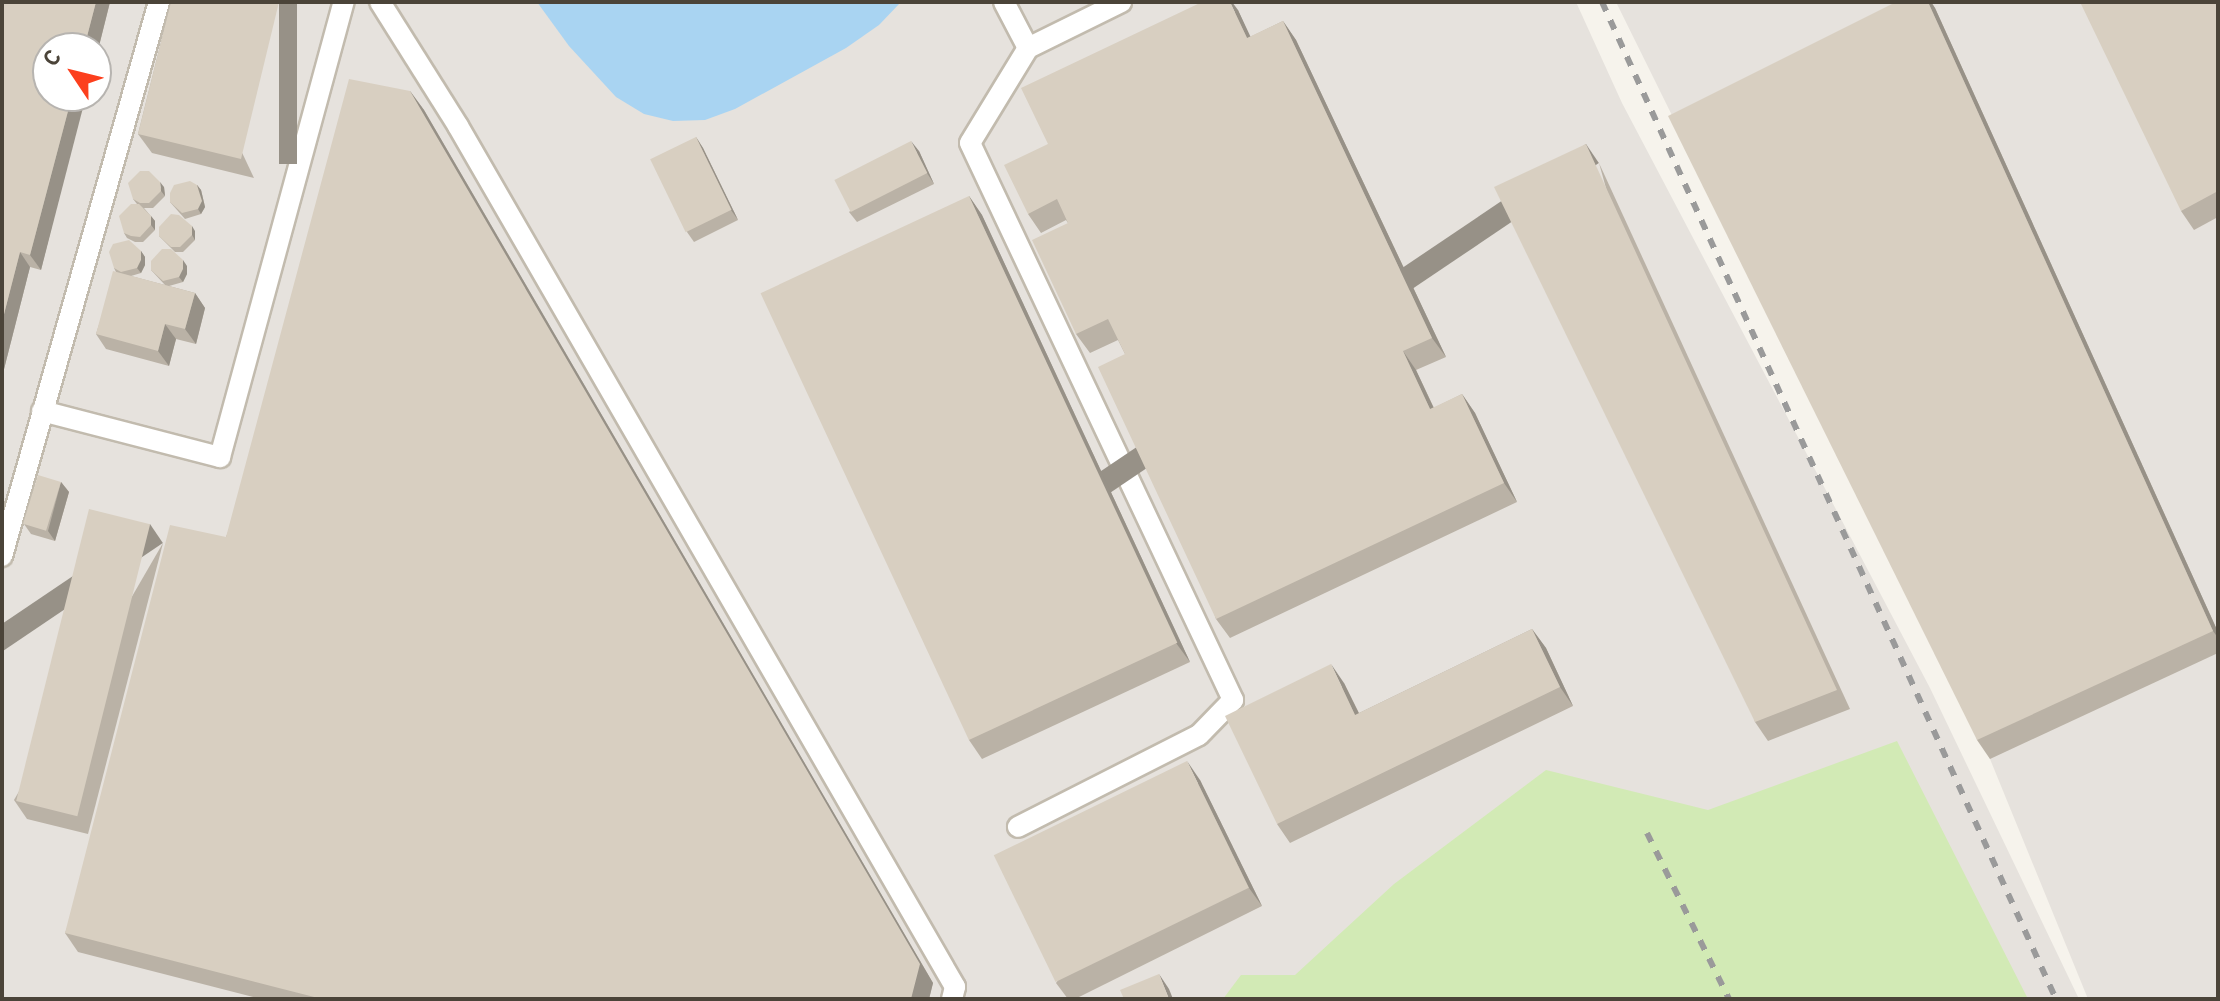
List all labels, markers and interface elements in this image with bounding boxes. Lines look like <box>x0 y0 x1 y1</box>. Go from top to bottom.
north arrow <box>32 32 112 112</box>
text: С <box>38 46 69 73</box>

